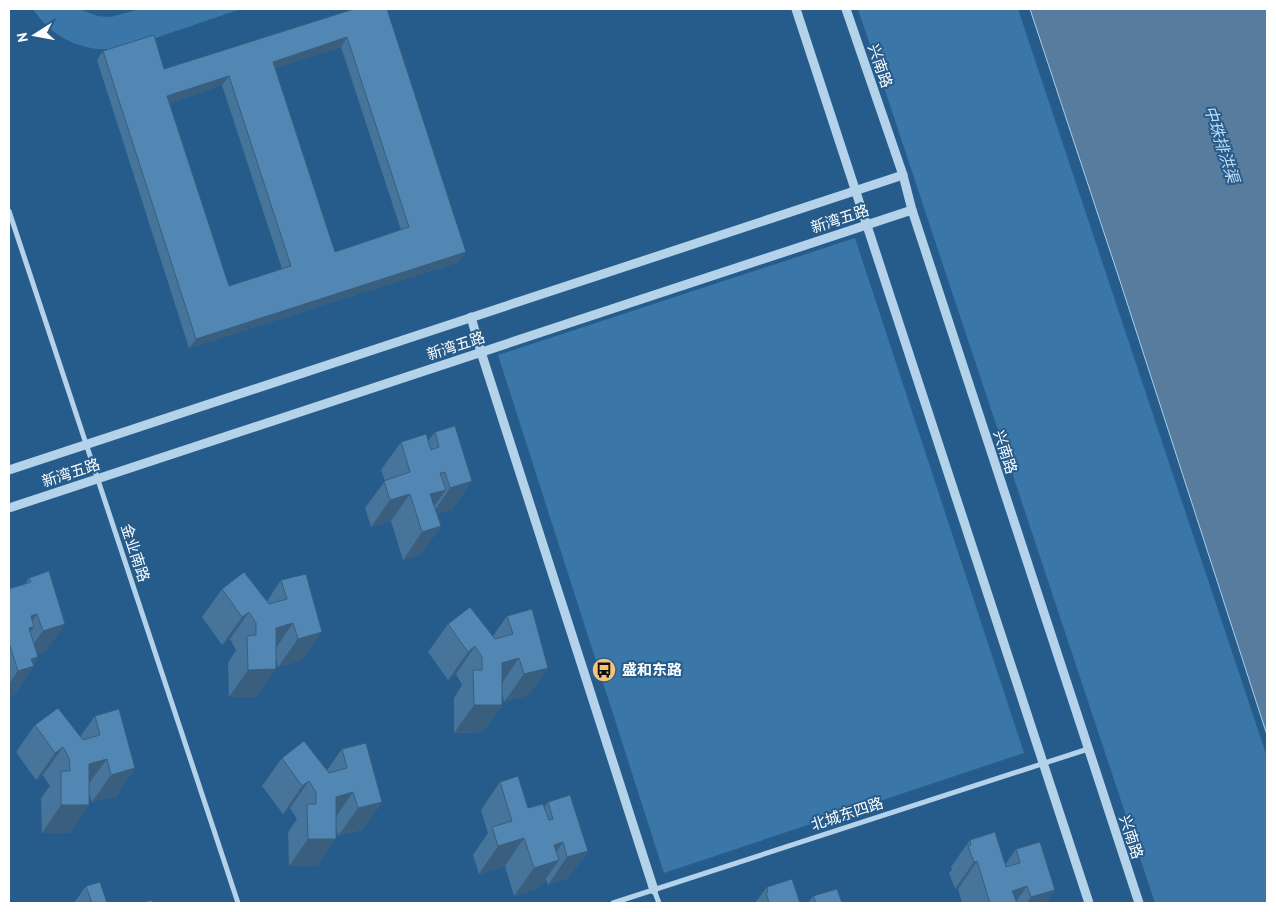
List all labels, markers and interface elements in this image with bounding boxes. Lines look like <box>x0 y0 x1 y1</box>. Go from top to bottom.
north arrow <box>10 10 60 60</box>
text: N <box>13 31 32 44</box>
street label: 兴南路 <box>864 41 897 90</box>
water label: 中珠排洪渠 <box>1200 103 1244 187</box>
street label: 新湾五路 <box>808 200 871 237</box>
street label: 新湾五路 <box>424 327 487 364</box>
street label: 兴南路 <box>989 428 1021 476</box>
street label: 新湾五路 <box>39 454 102 491</box>
street label: 金业南路 <box>117 521 154 584</box>
bus stop icon: 盛和东路 <box>591 657 617 683</box>
place label: 盛和东路 <box>622 660 682 679</box>
street label: 北城东四路 <box>808 793 885 834</box>
street label: 兴南路 <box>1115 813 1147 861</box>

